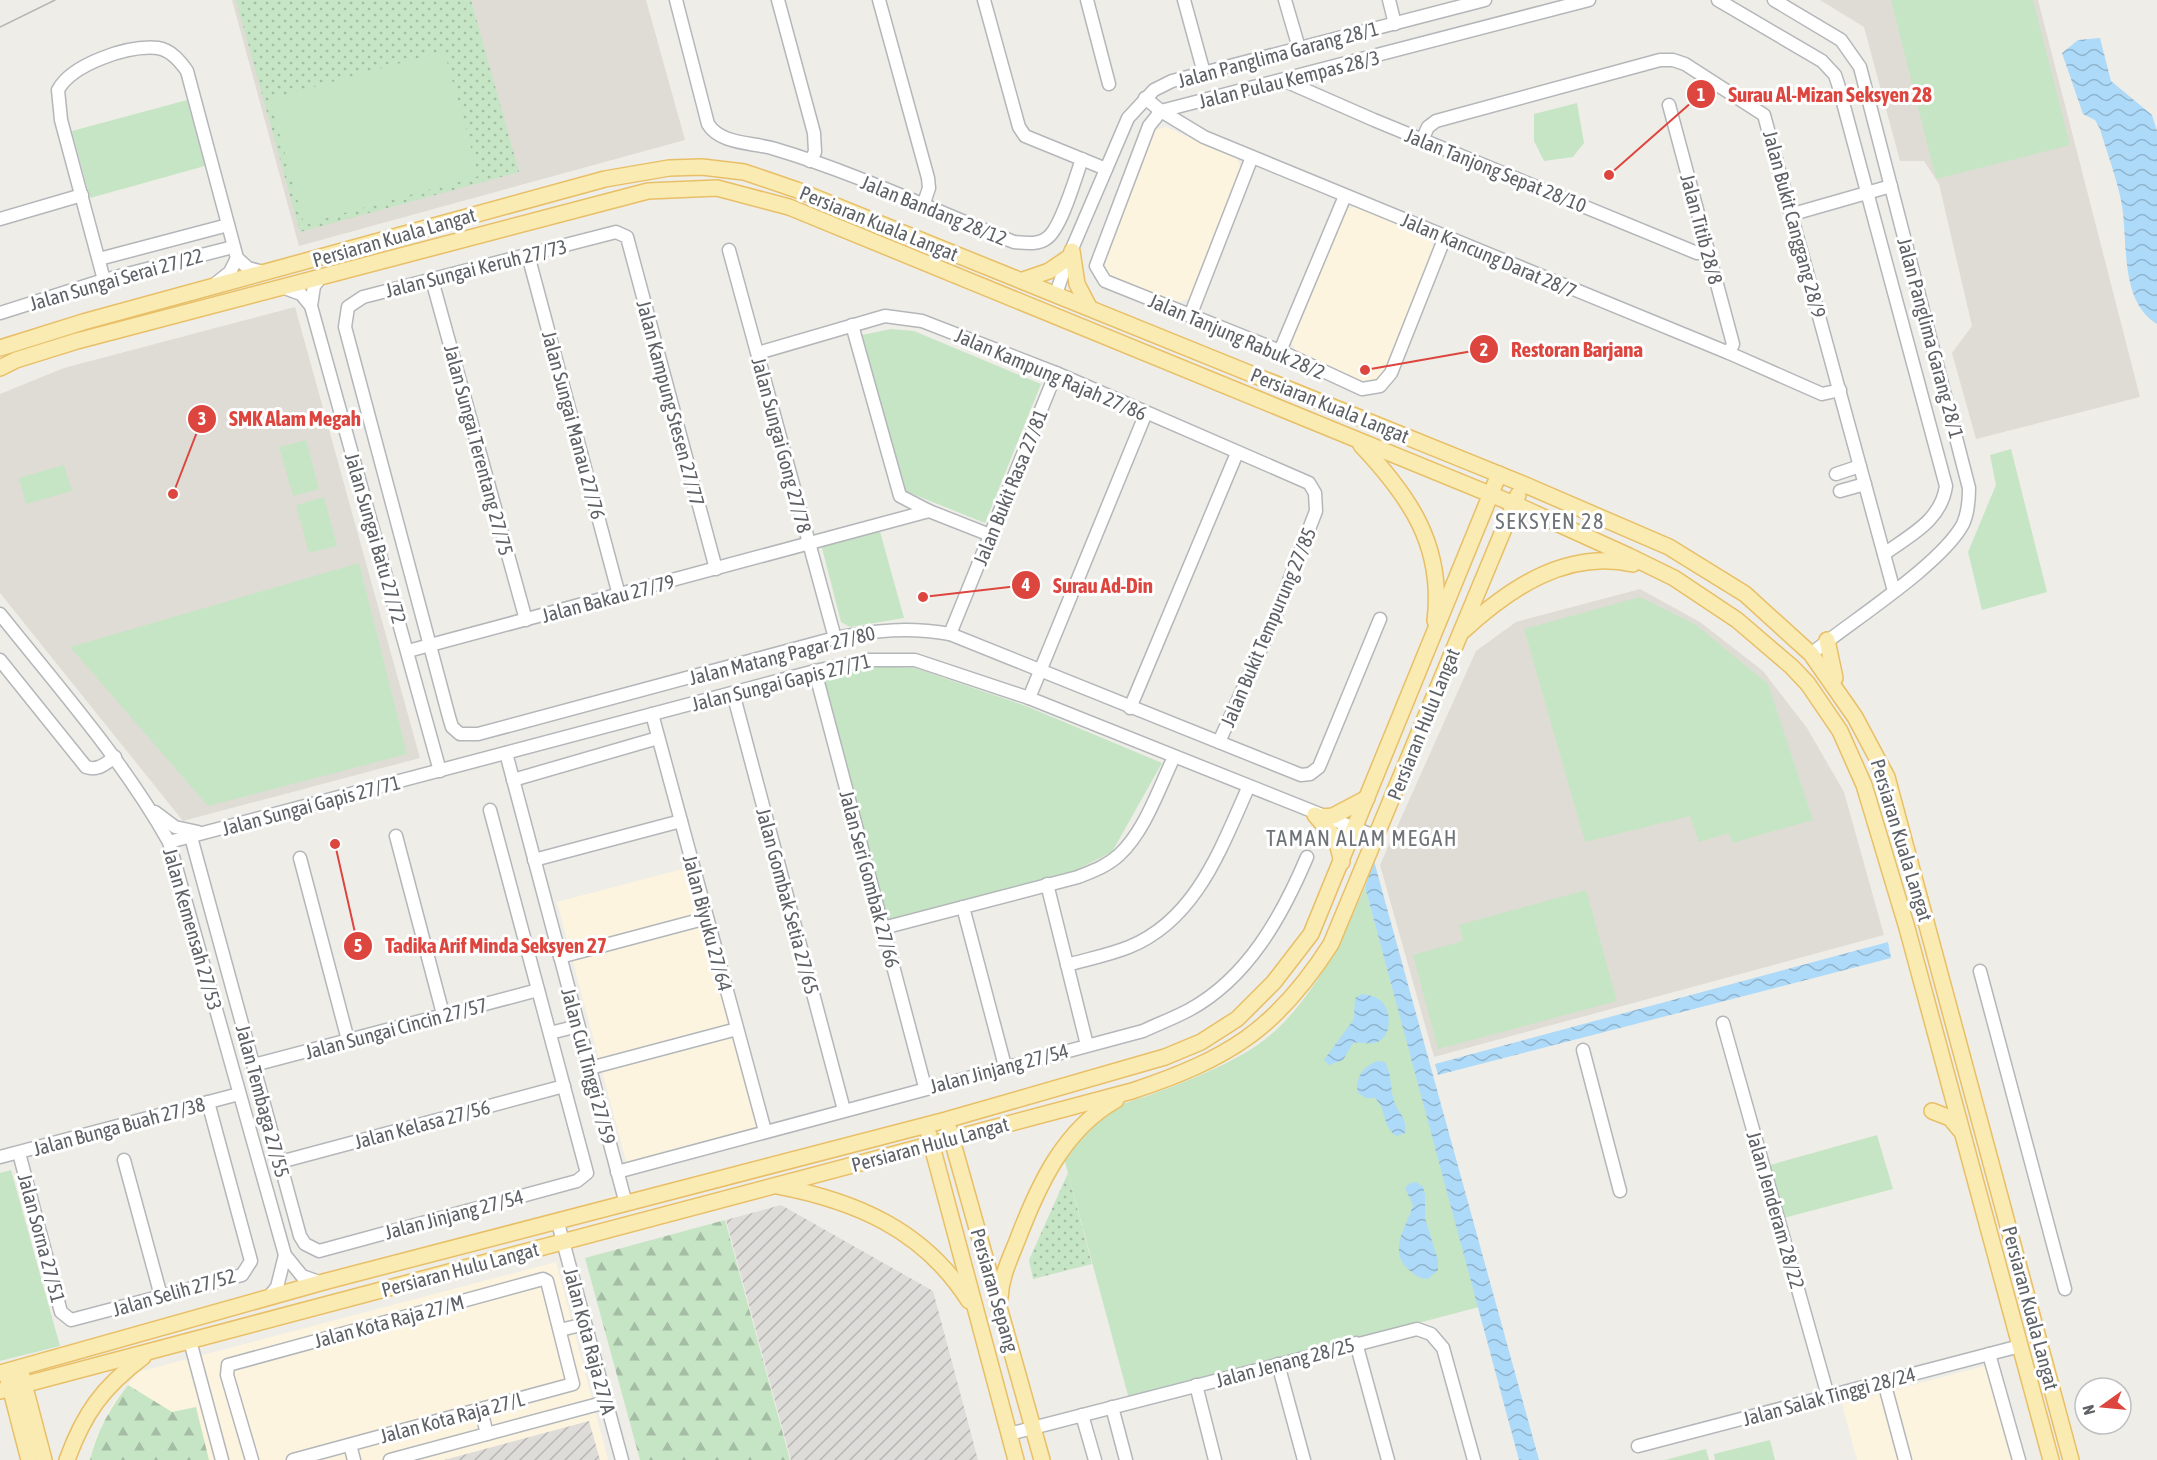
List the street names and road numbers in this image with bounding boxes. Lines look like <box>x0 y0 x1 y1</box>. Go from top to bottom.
street label: Jalan Panglima Garang 28/1 <box>1175 16 1381 92</box>
street label: Jalan Pulau Kempas 28/3 <box>1196 45 1382 113</box>
street label: Jalan Tanjong Sepat 28/10 <box>1402 123 1590 217</box>
street label: Jalan Bukit Canggang 28/9 <box>1759 128 1831 320</box>
street label: Jalan Bandang 28/12 <box>858 170 1010 250</box>
street label: Jalan Titib 28/8 <box>1676 171 1728 287</box>
street label: Persiaran Kuala Langat <box>796 181 962 265</box>
street label: Persiaran Kuala Langat <box>310 203 478 271</box>
street label: Jalan Kancung Darat 28/7 <box>1398 208 1580 302</box>
street label: Jalan Sungai Keruh 27/73 <box>383 234 569 302</box>
street label: Jalan Panglima Garang 28/1 <box>1893 235 1969 441</box>
street label: Jalan Sungai Serai 27/22 <box>27 243 205 315</box>
street label: Jalan Tanjung Rabuk 28/2 <box>1145 288 1329 384</box>
street label: Jalan Kampung Stesen 27/77 <box>632 298 710 508</box>
street label: Jalan Kampung Rajah 27/86 <box>952 323 1150 425</box>
street label: Jalan Sungai Manau 27/76 <box>538 328 610 522</box>
street label: Jalan Sungai Terentang 27/75 <box>440 342 518 558</box>
street label: Jalan Sungai Gong 27/78 <box>748 355 816 535</box>
street label: Persiaran Kuala Langat <box>1247 363 1413 447</box>
street label: Jalan Bukit Rasa 27/81 <box>968 406 1052 568</box>
street label: Jalan Sungai Batu 27/72 <box>341 450 411 626</box>
street label: Jalan Bukit Tempurung 27/85 <box>1216 524 1320 730</box>
street label: Jalan Bakau 27/79 <box>539 569 677 627</box>
street label: Jalan Matang Pagar 27/80 <box>687 621 877 689</box>
street label: Persiaran Hulu Langat <box>1382 644 1464 803</box>
street label: Jalan Sungai Gapis 27/71 <box>689 649 873 715</box>
street label: Persiaran Kuala Langat <box>1866 756 1938 924</box>
street label: Jalan Sungai Gapis 27/71 <box>219 770 403 840</box>
street label: Jalan Seri Gombak 27/66 <box>835 788 905 970</box>
street label: Jalan Gombak Setia 27/65 <box>752 805 824 997</box>
street label: Jalan Kemensah 27/53 <box>159 845 227 1013</box>
street label: Jalan Biyuku 27/64 <box>679 852 737 994</box>
street label: Jalan Cul Tinggi 27/59 <box>557 985 621 1147</box>
street label: Jalan Sungai Cincin 27/57 <box>302 993 490 1063</box>
street label: Jalan Tembaga 27/55 <box>232 1022 294 1180</box>
street label: Jalan Jinjang 27/54 <box>927 1038 1071 1098</box>
street label: Jalan Bunga Buah 27/38 <box>31 1092 207 1160</box>
street label: Jalan Kelasa 27/56 <box>352 1095 492 1153</box>
street label: Persiaran Hulu Langat <box>849 1112 1011 1176</box>
street label: Jalan Jenderam 28/22 <box>1743 1129 1809 1291</box>
street label: Jalan Sorna 27/51 <box>14 1171 70 1305</box>
street label: Jalan Jinjang 27/54 <box>382 1184 526 1244</box>
street label: Persiaran Kuala Langat <box>1998 1224 2064 1393</box>
street label: Persiaran Sepang <box>966 1226 1024 1355</box>
street label: Persiaran Hulu Langat <box>379 1237 541 1301</box>
street label: Jalan Selih 27/52 <box>110 1263 238 1321</box>
street label: Jalan Kota Raja 27/A <box>559 1265 621 1417</box>
street label: Jalan Kota Raja 27/M <box>312 1290 466 1352</box>
street label: Jalan Jenang 28/25 <box>1213 1332 1357 1392</box>
street label: Jalan Salak Tinggi 28/24 <box>1740 1362 1918 1430</box>
street label: Jalan Kota Raja 27/L <box>377 1387 527 1447</box>

